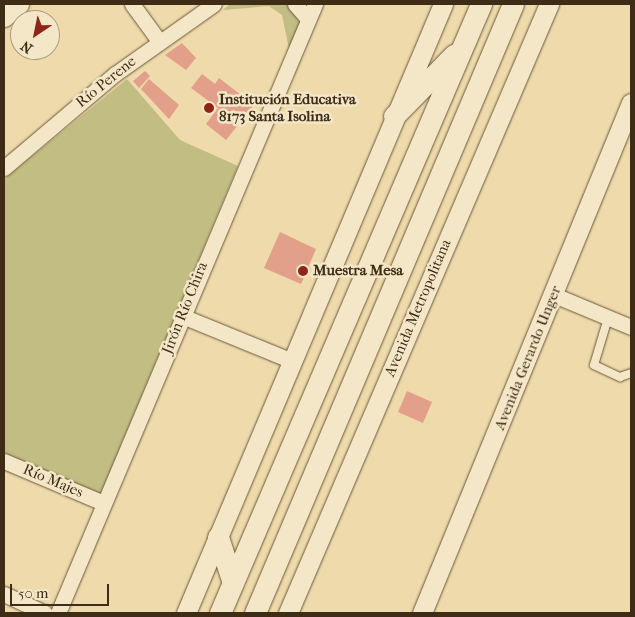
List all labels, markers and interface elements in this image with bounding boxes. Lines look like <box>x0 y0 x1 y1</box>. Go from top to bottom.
north arrow <box>10 10 60 60</box>
text: N <box>18 37 36 57</box>
street label: Río Perene <box>72 52 140 112</box>
place label: Institución Educativa 8173 Santa Isolina <box>219 90 356 125</box>
marker: Institución Educativa 8173 Santa Isolina <box>203 102 215 114</box>
street label: Avenida Metropolitana <box>381 237 455 379</box>
street label: Jirón Río Chira <box>158 259 212 357</box>
place label: Muestra Mesa <box>313 262 403 280</box>
marker: Muestra Mesa <box>297 265 309 277</box>
street label: Avenida Gerardo Unger <box>491 283 565 433</box>
street label: Río Majes <box>20 460 86 502</box>
scale bar <box>12 574 111 606</box>
text: 50 m <box>18 584 48 602</box>

